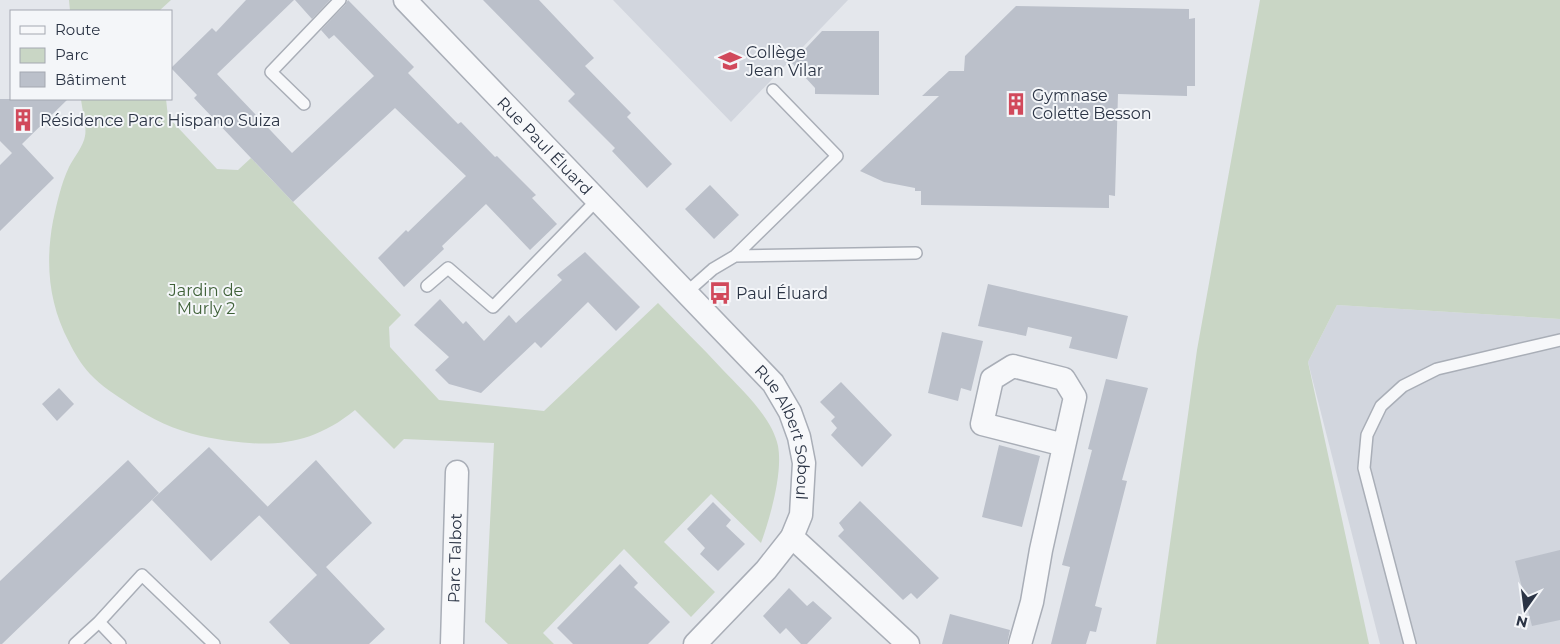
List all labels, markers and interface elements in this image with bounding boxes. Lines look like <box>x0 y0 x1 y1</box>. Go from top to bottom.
legend <box>10 10 172 100</box>
text: Route <box>55 20 100 39</box>
place label: Collège Jean Vilar <box>745 43 823 80</box>
text: Parc <box>55 45 89 64</box>
school or university icon: Collège Jean Vilar <box>717 48 743 74</box>
text: Bâtiment <box>55 70 127 89</box>
place label: Gymnase Colette Besson <box>1032 86 1152 123</box>
building icon: Gymnase Colette Besson <box>1003 91 1029 117</box>
street label: Rue Paul Éluard <box>493 93 596 199</box>
building icon: Résidence Parc Hispano Suiza <box>10 107 36 133</box>
place label: Résidence Parc Hispano Suiza <box>40 111 280 130</box>
bus stop icon: Paul Éluard <box>707 280 733 306</box>
park label: Jardin de Murly 2 <box>168 281 243 318</box>
place label: Paul Éluard <box>736 284 828 303</box>
street label: Rue Albert Soboul <box>751 361 813 501</box>
street label: Parc Talbot <box>444 512 466 603</box>
north arrow <box>1500 584 1550 634</box>
text: N <box>1514 612 1530 632</box>

